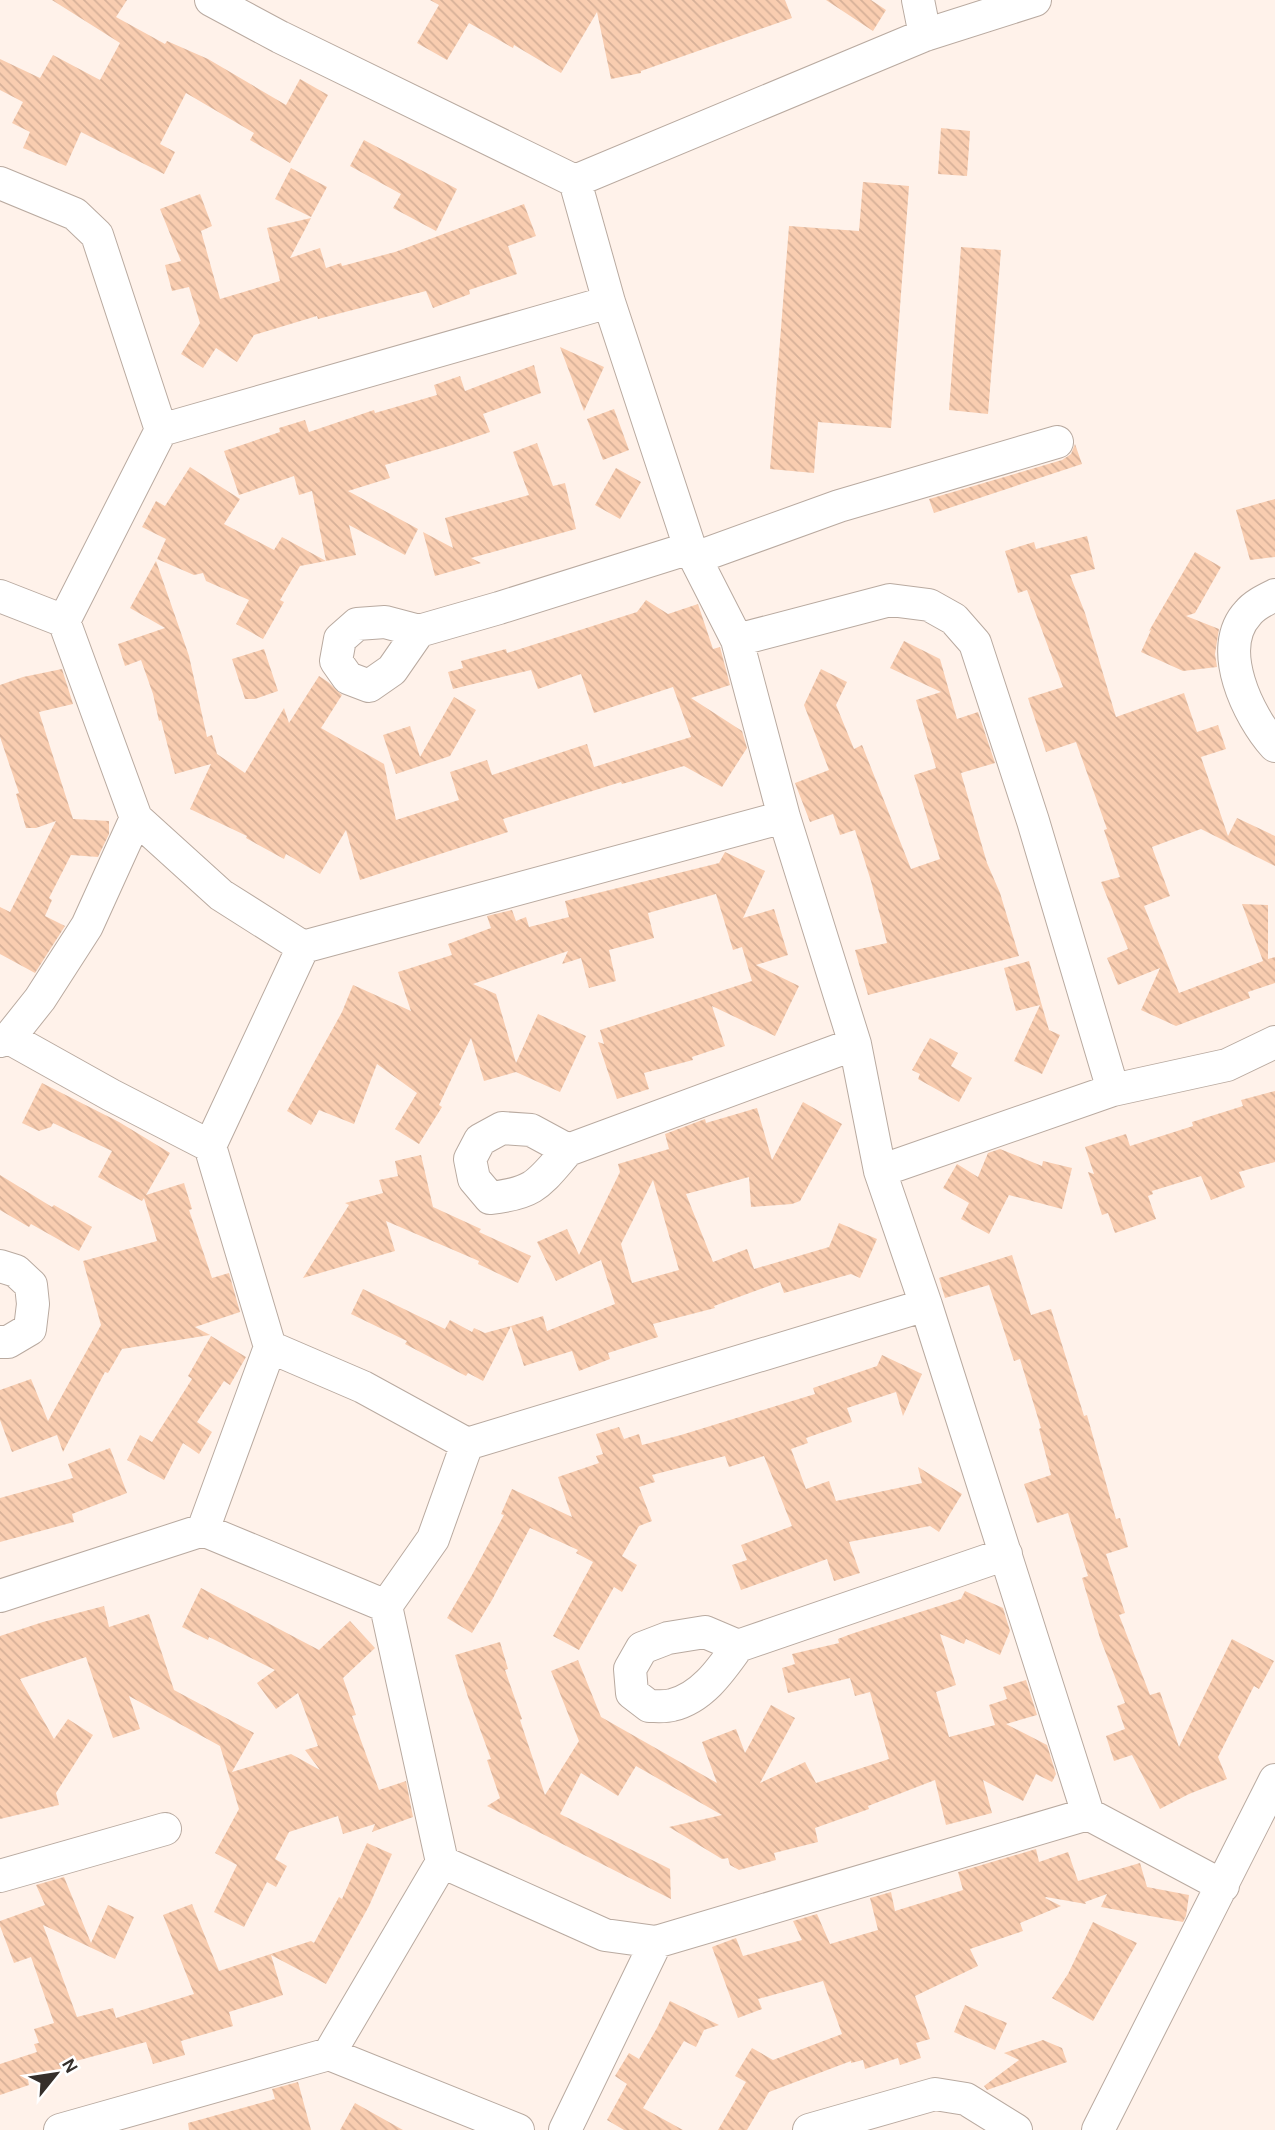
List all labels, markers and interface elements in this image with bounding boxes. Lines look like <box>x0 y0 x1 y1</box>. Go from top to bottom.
north arrow <box>21 2039 91 2109</box>
text: N <box>57 2055 83 2077</box>

